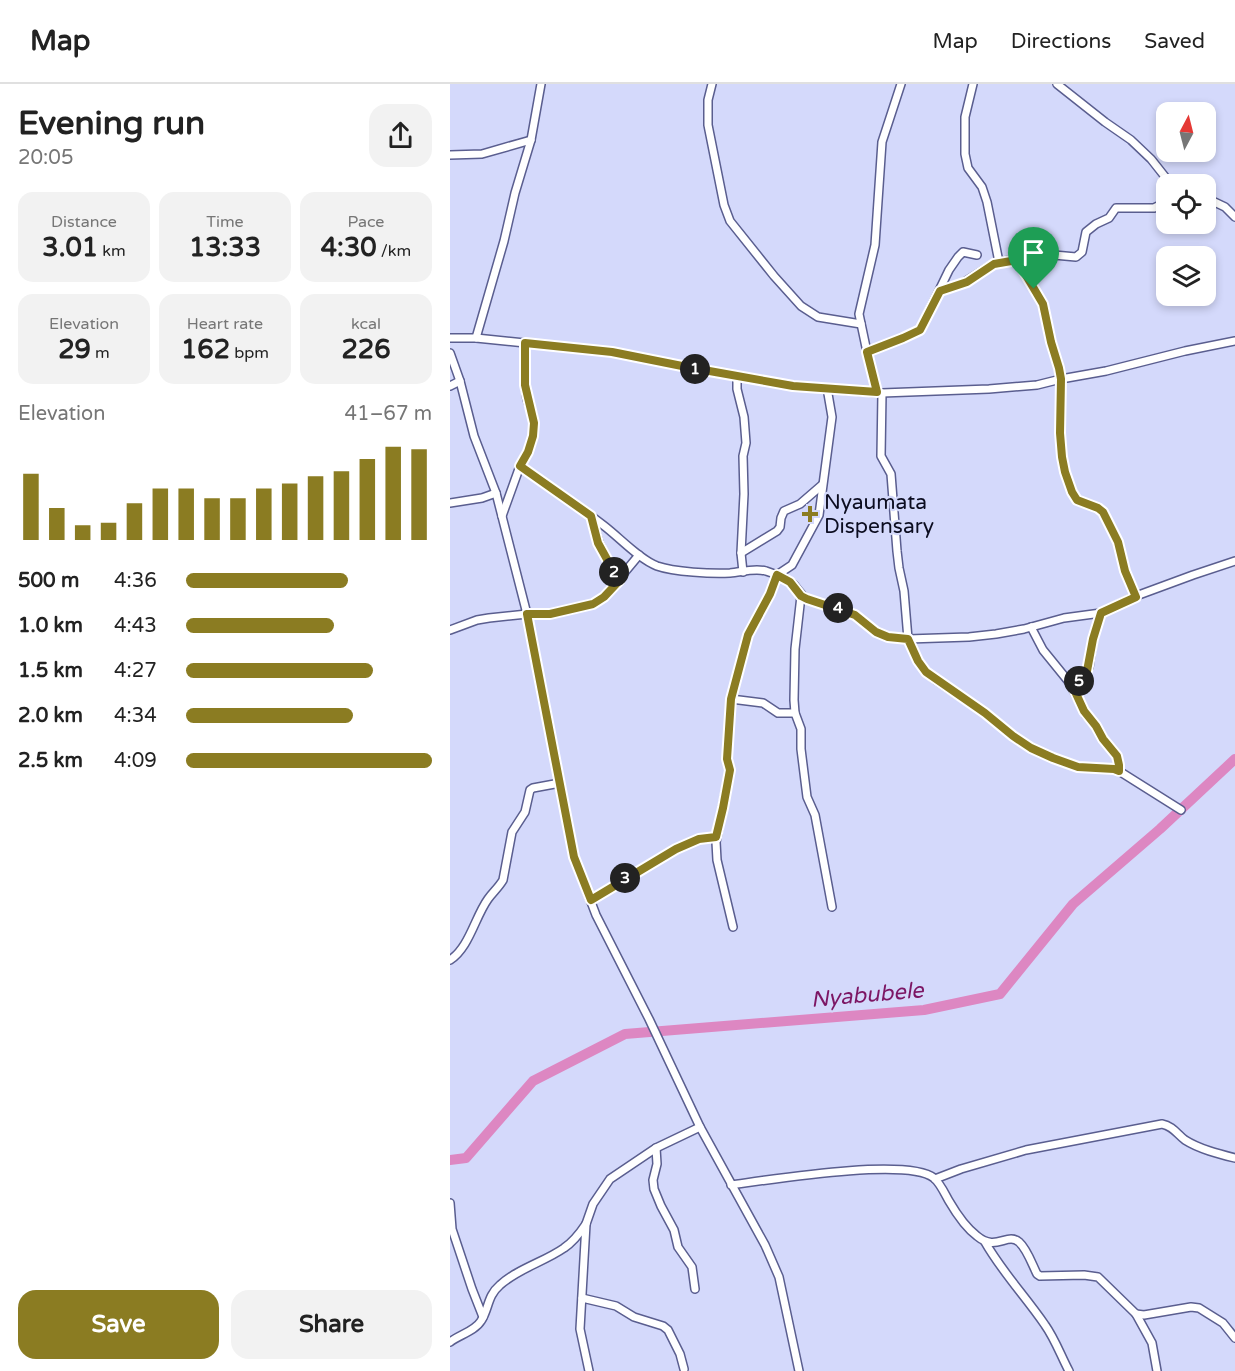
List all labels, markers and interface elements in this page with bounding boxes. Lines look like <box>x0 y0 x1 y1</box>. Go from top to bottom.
text: Map <box>30 24 90 58</box>
text: Map <box>932 29 978 54</box>
text: Directions <box>1011 29 1111 54</box>
text: Saved <box>1144 29 1205 54</box>
north arrow <box>1156 102 1216 162</box>
map controls <box>1156 102 1216 306</box>
text: Evening run <box>18 104 205 143</box>
button: share <box>369 104 432 167</box>
text: 20:05 <box>18 146 73 170</box>
button: locate <box>1156 174 1216 234</box>
text: Distance <box>51 212 117 232</box>
text: Time <box>206 212 244 232</box>
text: Pace <box>348 212 384 232</box>
pin <box>1008 227 1059 289</box>
text: 3.01 <box>42 232 98 263</box>
text: 13:33 <box>189 232 261 263</box>
text: 4:30 <box>321 232 377 263</box>
icon: arrive <box>1017 236 1050 269</box>
text: km <box>98 241 126 261</box>
text: /km <box>377 241 411 261</box>
button: layers <box>1156 246 1216 306</box>
text: Elevation <box>49 314 119 334</box>
text: Heart rate <box>187 314 263 334</box>
text: kcal <box>351 314 381 334</box>
text: 29 <box>58 334 91 365</box>
text: 162 <box>181 334 230 365</box>
text: 226 <box>342 334 390 365</box>
text: m <box>91 343 110 363</box>
text: bpm <box>230 343 269 363</box>
pin: 1 <box>680 354 710 384</box>
text: 1 <box>690 359 700 379</box>
text: Elevation <box>18 402 105 426</box>
text: 41–67 m <box>345 402 432 426</box>
place label: Nyaumata Dispensary <box>824 490 934 539</box>
marker: Nyaumata Dispensary <box>801 505 819 523</box>
pin: 2 <box>599 557 629 587</box>
text: 2 <box>609 562 619 582</box>
text: 500 m <box>18 569 79 593</box>
text: 4:36 <box>114 569 157 593</box>
pin: 4 <box>823 593 853 623</box>
text: 4 <box>833 598 843 618</box>
text: 1.0 km <box>18 614 83 638</box>
text: 4:43 <box>114 614 157 638</box>
text: 1.5 km <box>18 659 83 683</box>
text: 4:27 <box>114 659 157 683</box>
pin: 5 <box>1064 666 1094 696</box>
text: 5 <box>1074 671 1084 691</box>
text: 2.0 km <box>18 704 83 728</box>
text: 4:34 <box>114 704 157 728</box>
text: 2.5 km <box>18 749 83 773</box>
text: 4:09 <box>114 749 157 773</box>
pin: 3 <box>610 863 640 893</box>
text: 3 <box>620 868 630 888</box>
water label: Nyabubele <box>810 977 926 1013</box>
button: Save <box>18 1290 219 1359</box>
button: Share <box>231 1290 432 1359</box>

